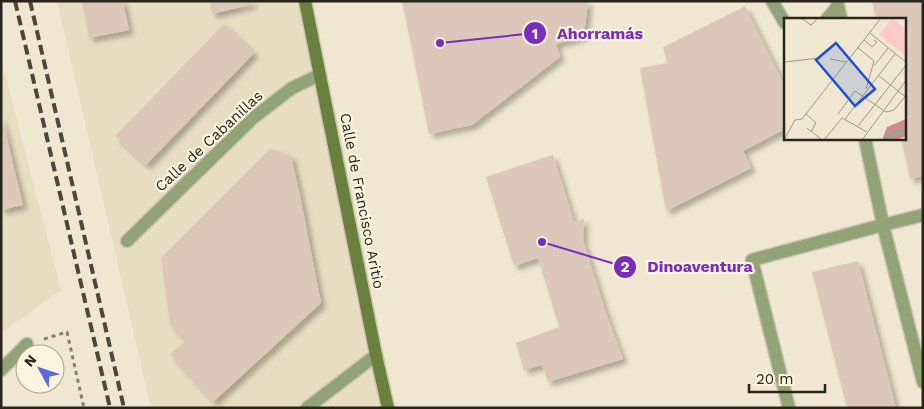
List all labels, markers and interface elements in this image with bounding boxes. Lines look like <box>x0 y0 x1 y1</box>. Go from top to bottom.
callout: Ahorramás <box>522 18 653 49</box>
inset map <box>784 18 906 140</box>
text: Ahorramás <box>557 24 644 43</box>
text: 1 <box>532 25 538 43</box>
street label: Calle de Cabanillas <box>152 86 267 195</box>
street label: Calle de Francisco Aritio <box>336 112 388 290</box>
callout: Dinoaventura <box>612 251 763 282</box>
text: Dinoaventura <box>647 257 753 276</box>
text: 2 <box>621 258 630 276</box>
north arrow <box>15 344 65 394</box>
text: N <box>21 352 40 370</box>
scale bar <box>749 362 825 394</box>
text: 20 m <box>756 370 794 388</box>

